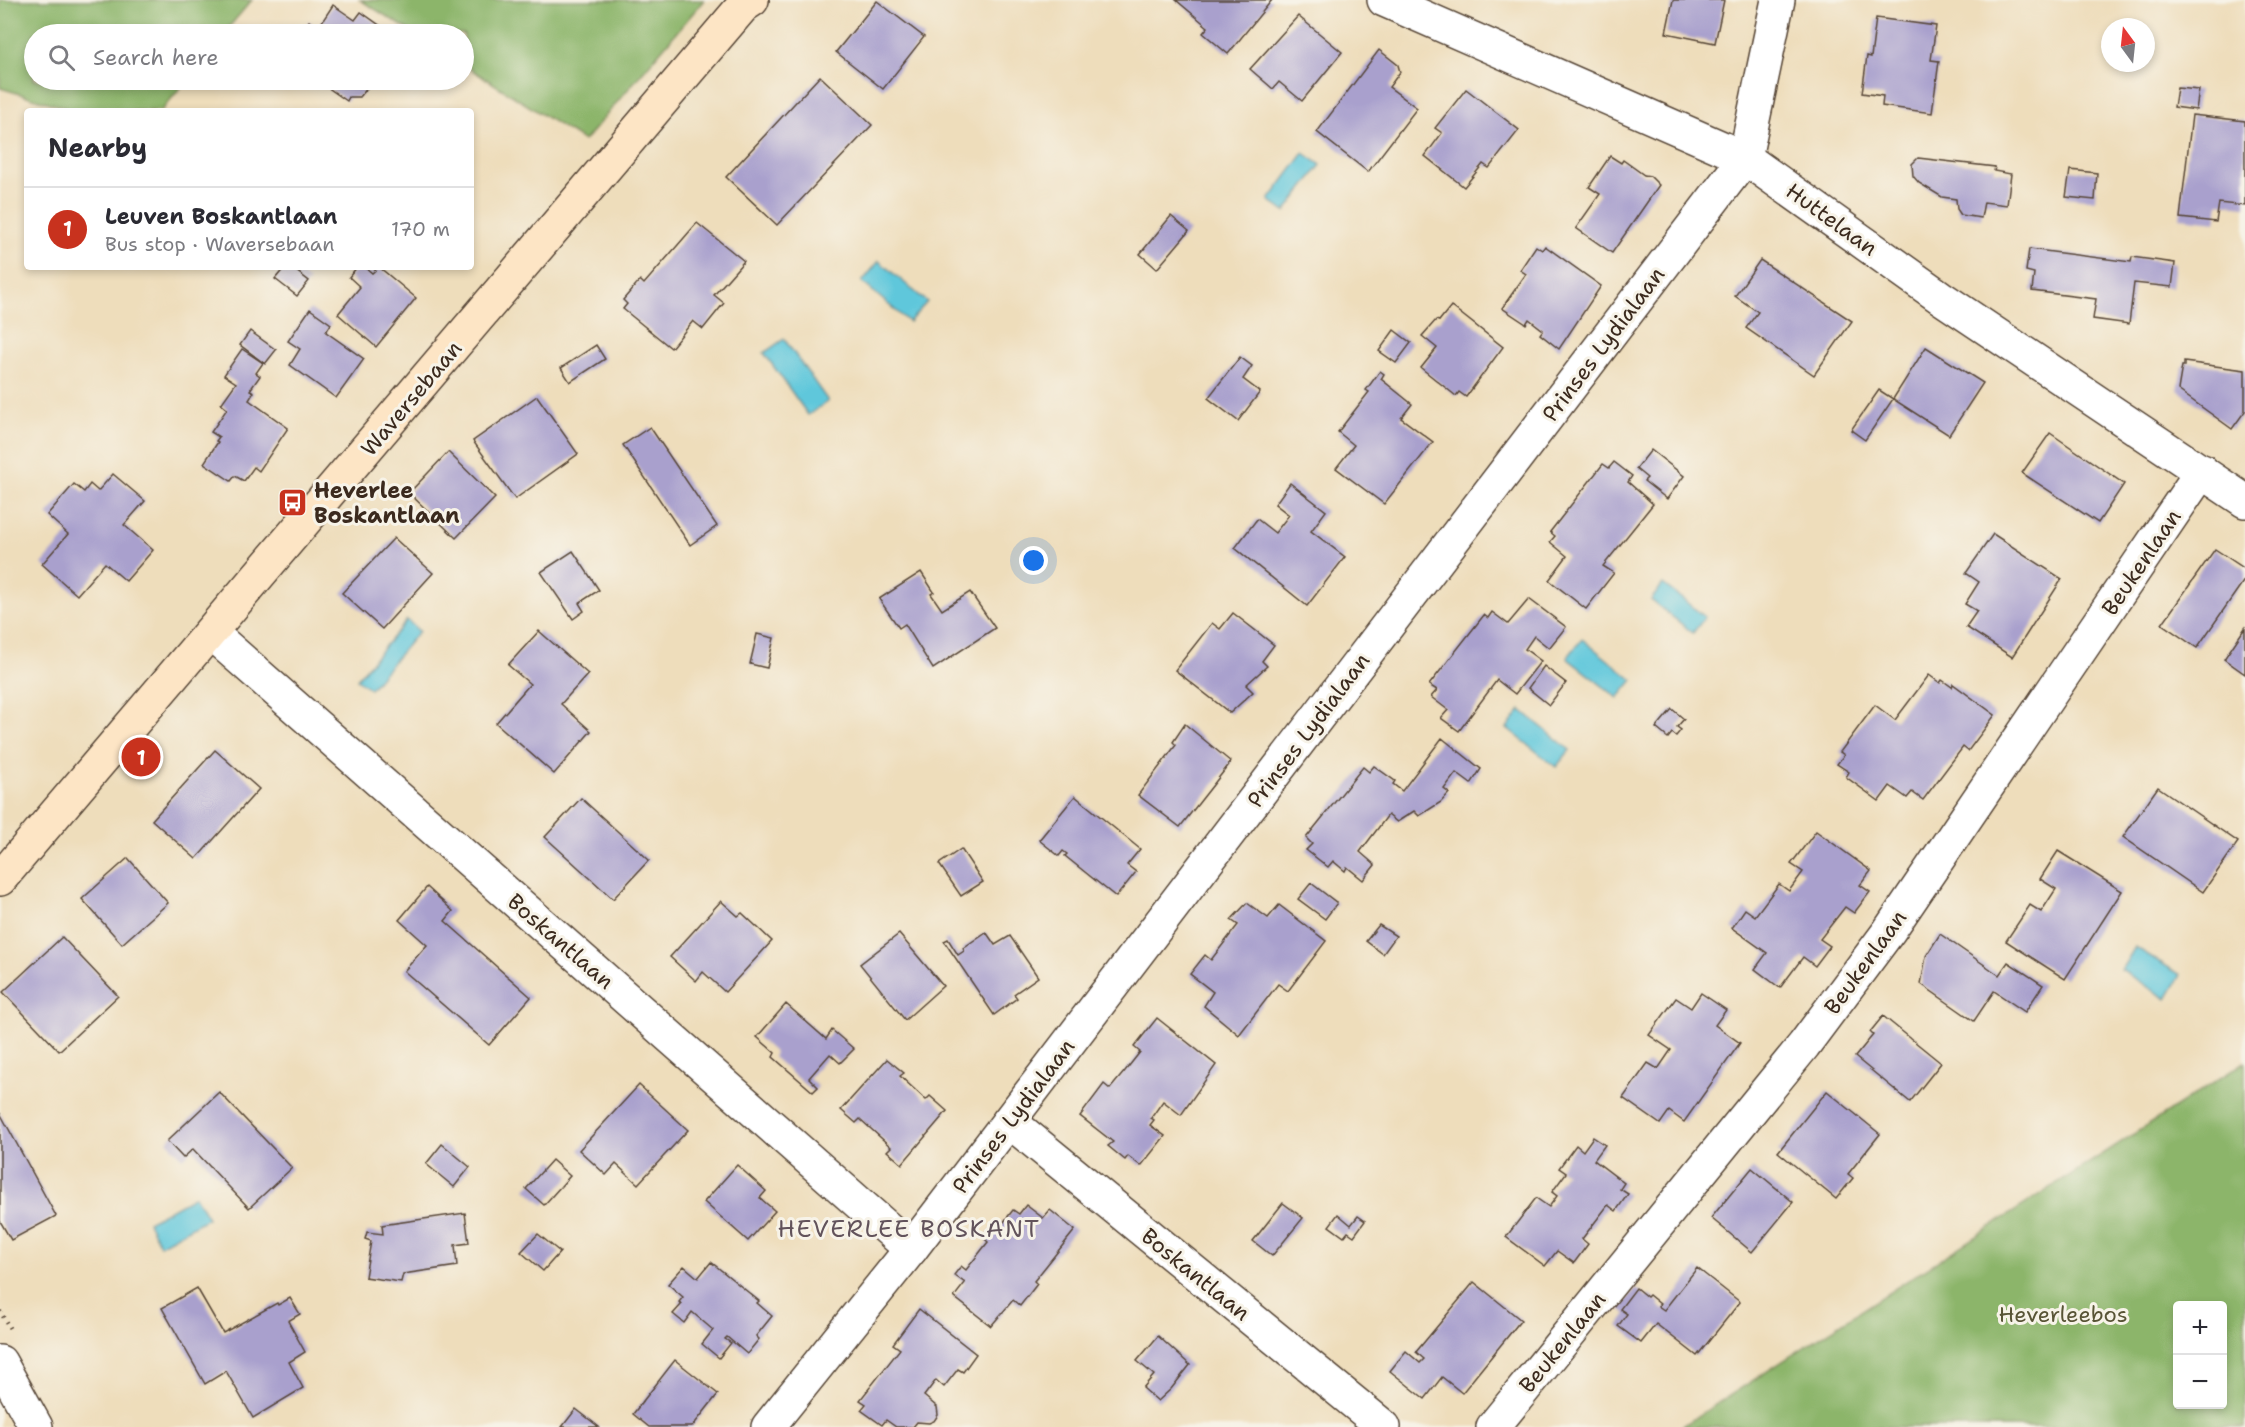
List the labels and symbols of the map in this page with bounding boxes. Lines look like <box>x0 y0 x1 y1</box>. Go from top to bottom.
north arrow <box>2101 18 2155 72</box>
street label: Huttelaan <box>1780 176 1883 262</box>
street label: Prinses Lydialaan <box>1536 261 1671 428</box>
street label: Waversebaan <box>354 334 468 462</box>
place label: Heverlee Boskantlaan <box>314 476 460 530</box>
bus stop icon: Heverlee Boskantlaan <box>277 487 309 519</box>
street label: Beukenlaan <box>2095 503 2188 621</box>
your location <box>1019 546 1048 575</box>
street label: Prinses Lydialaan <box>1241 647 1376 814</box>
pin: 1 <box>122 734 160 780</box>
street label: Boskantlaan <box>501 887 620 996</box>
street label: Beukenlaan <box>1818 904 1913 1020</box>
street label: Prinses Lydialaan <box>946 1033 1081 1200</box>
district label: HEVERLEE BOSKANT <box>778 1213 1040 1245</box>
street label: Boskantlaan <box>1135 1222 1256 1327</box>
street label: Beukenlaan <box>1513 1286 1612 1399</box>
park label: Heverleebos <box>1998 1300 2128 1329</box>

